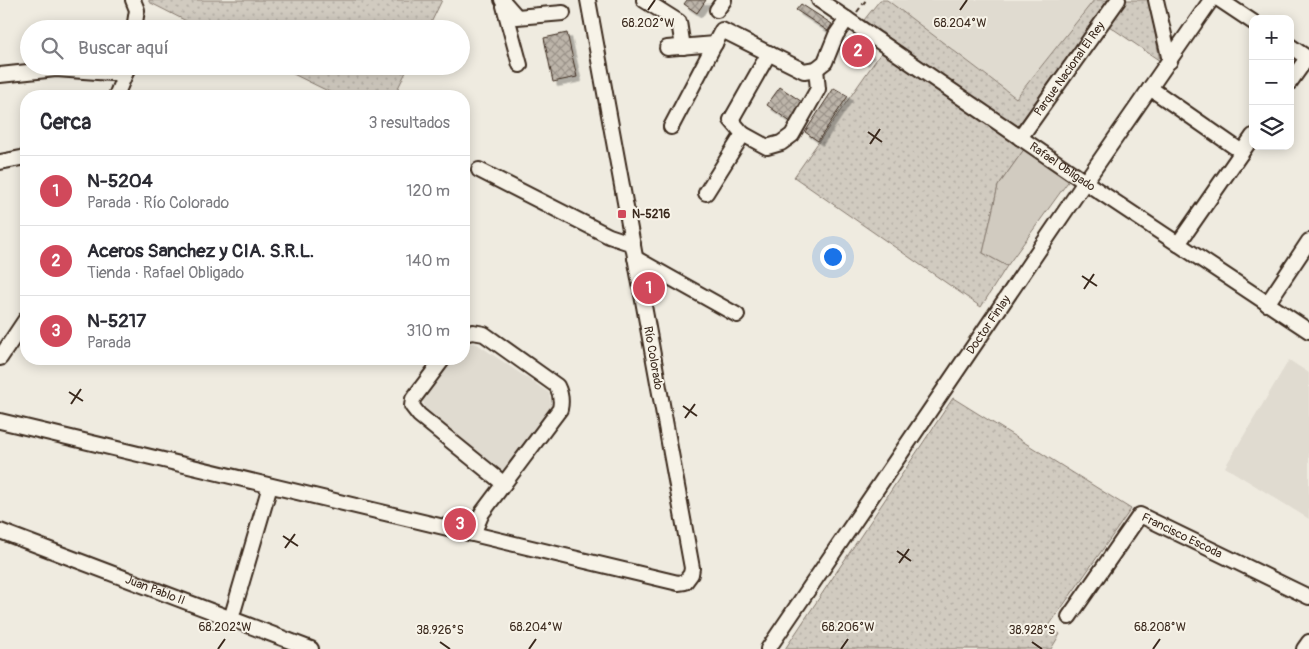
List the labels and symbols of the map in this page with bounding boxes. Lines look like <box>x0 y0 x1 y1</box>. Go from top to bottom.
text: 68.202°W <box>622 16 674 31</box>
text: 68.204°W <box>933 16 987 31</box>
street label: Parque Nacional El Rey <box>1031 19 1108 119</box>
pin: 2 <box>842 32 874 70</box>
street label: Rafael Obligado <box>1027 139 1099 195</box>
place label: N-5216 <box>632 207 670 222</box>
marker: N-5216 <box>616 208 628 220</box>
your location <box>820 244 846 270</box>
pin: 1 <box>633 269 665 307</box>
street label: Doctor Finlay <box>963 292 1013 357</box>
street label: Río Colorado <box>640 325 666 392</box>
pin: 3 <box>444 505 476 543</box>
street label: Francisco Escoda <box>1139 509 1225 562</box>
street label: Juan Pablo II <box>123 572 187 608</box>
text: 68.202°W <box>199 620 251 635</box>
text: 68.204°W <box>509 620 563 635</box>
text: 68.206°W <box>821 620 875 635</box>
text: 68.208°W <box>1134 620 1186 635</box>
text: 38.926°S <box>416 623 464 638</box>
text: 38.928°S <box>1009 623 1055 638</box>

